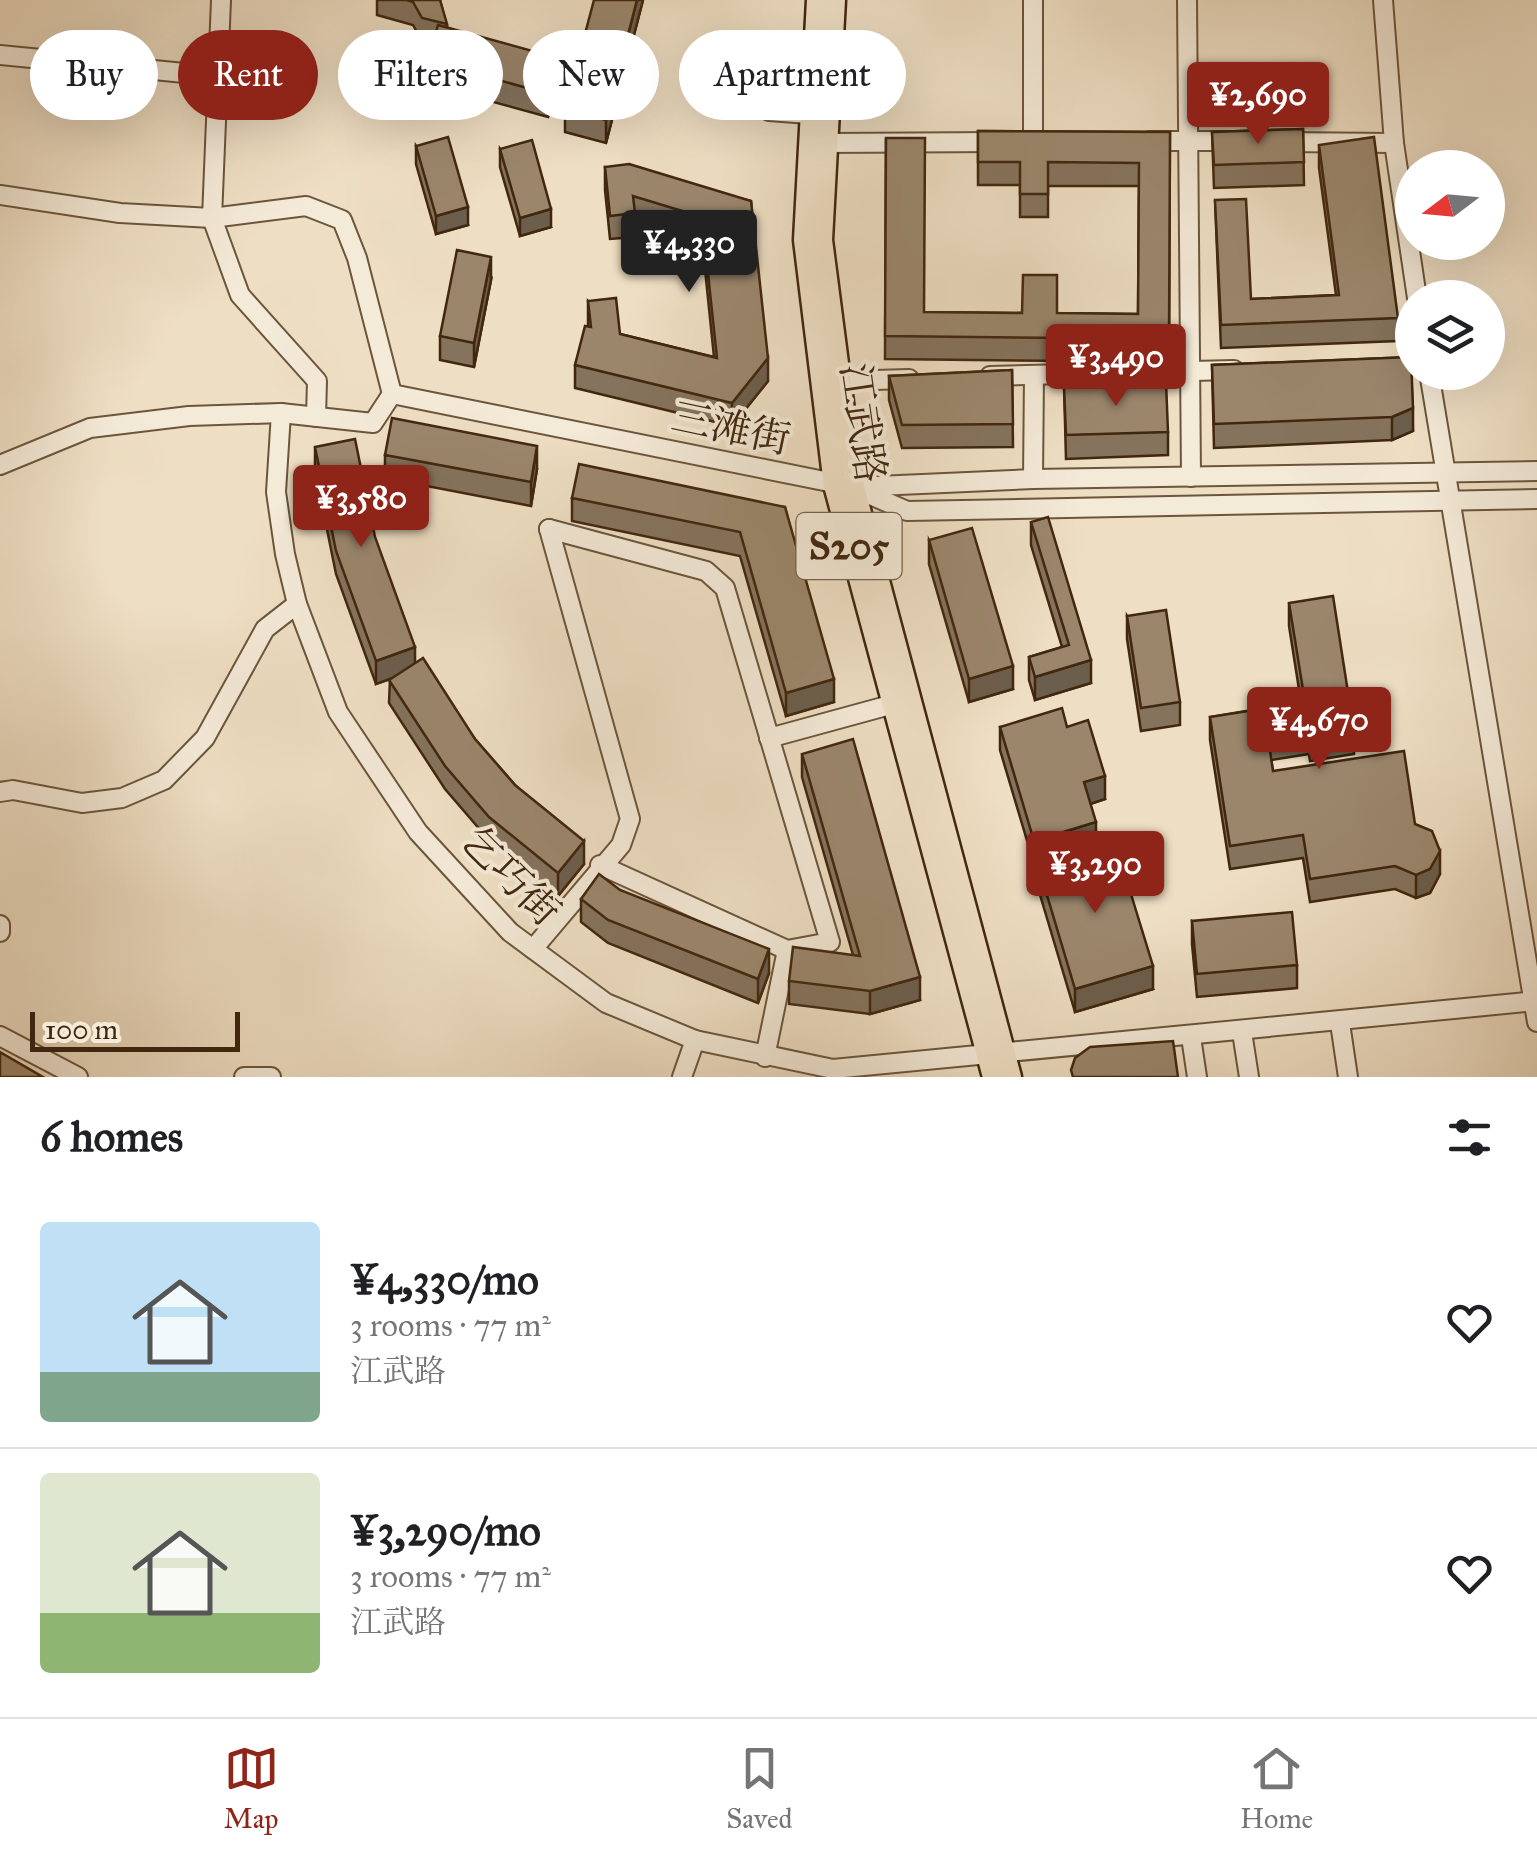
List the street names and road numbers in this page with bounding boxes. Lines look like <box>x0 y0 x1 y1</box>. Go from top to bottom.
street label: 江武路 <box>830 360 896 486</box>
street label: 三滩街 <box>667 392 795 464</box>
road number: S205 <box>796 513 902 579</box>
street label: 乞巧街 <box>451 816 571 936</box>

